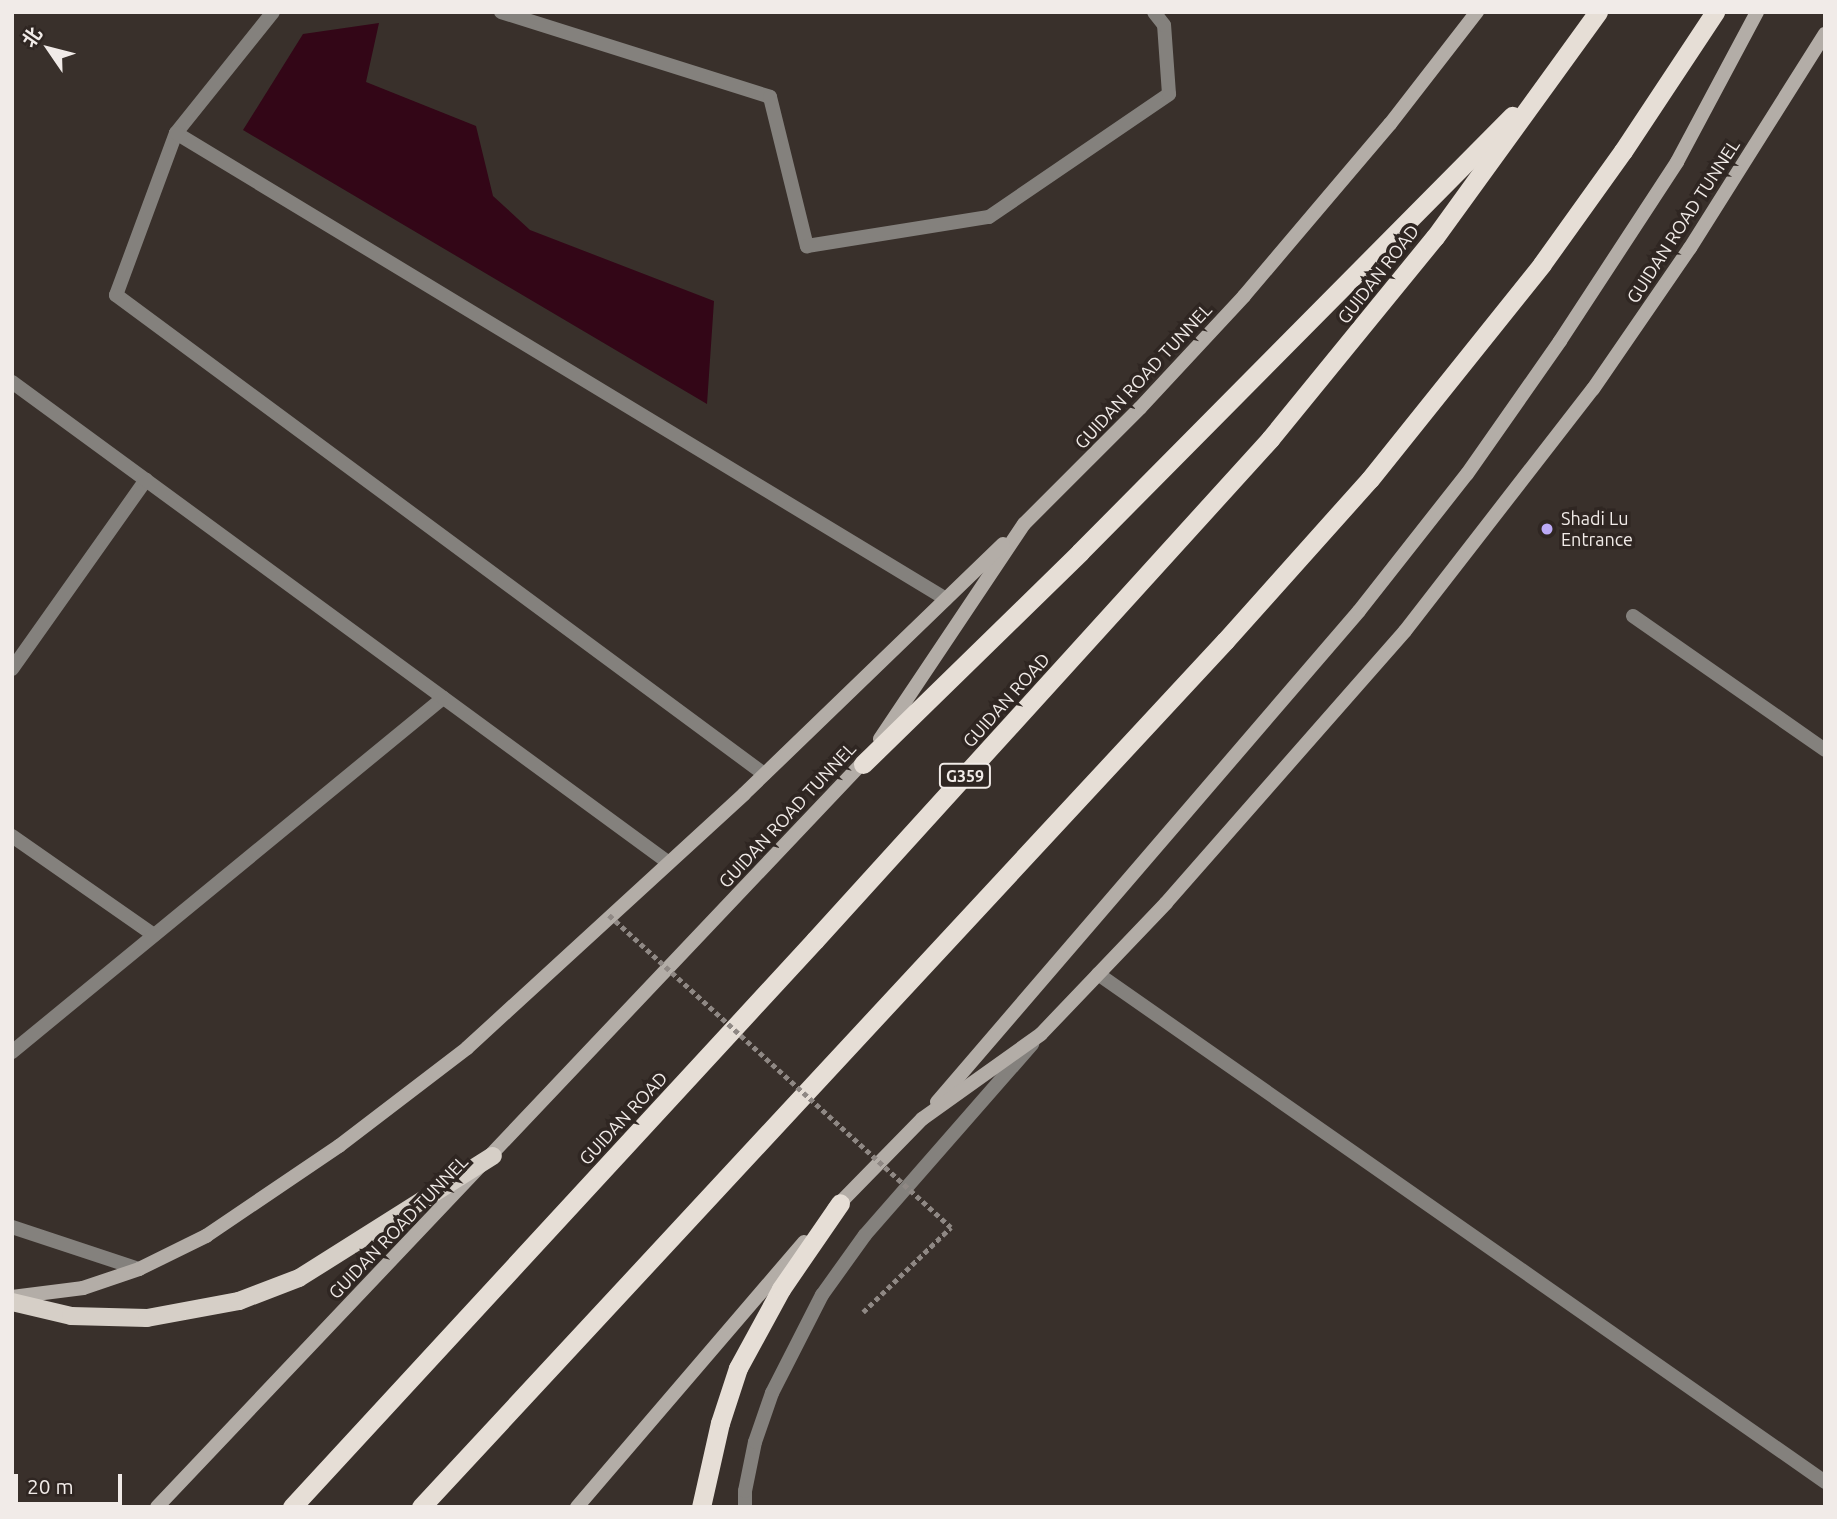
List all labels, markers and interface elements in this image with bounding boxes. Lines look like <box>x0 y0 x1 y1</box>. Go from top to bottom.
north arrow <box>14 14 84 84</box>
text: 北 <box>17 23 46 51</box>
street label: GUIDAN ROAD TUNNEL <box>1622 135 1744 307</box>
street label: GUIDAN ROAD <box>1333 220 1423 328</box>
street label: GUIDAN ROAD TUNNEL <box>1070 299 1216 453</box>
place label: Shadi Lu Entrance <box>1561 508 1633 550</box>
marker: Shadi Lu Entrance <box>1539 521 1555 537</box>
street label: GUIDAN ROAD <box>958 648 1054 752</box>
street label: GUIDAN ROAD TUNNEL <box>714 738 860 892</box>
road number: G359 <box>939 764 991 789</box>
street label: GUIDAN ROAD <box>574 1067 672 1169</box>
street label: GUIDAN ROAD TUNNEL <box>324 1151 472 1303</box>
scale bar <box>18 1460 126 1504</box>
text: 20 m <box>27 1474 74 1498</box>

